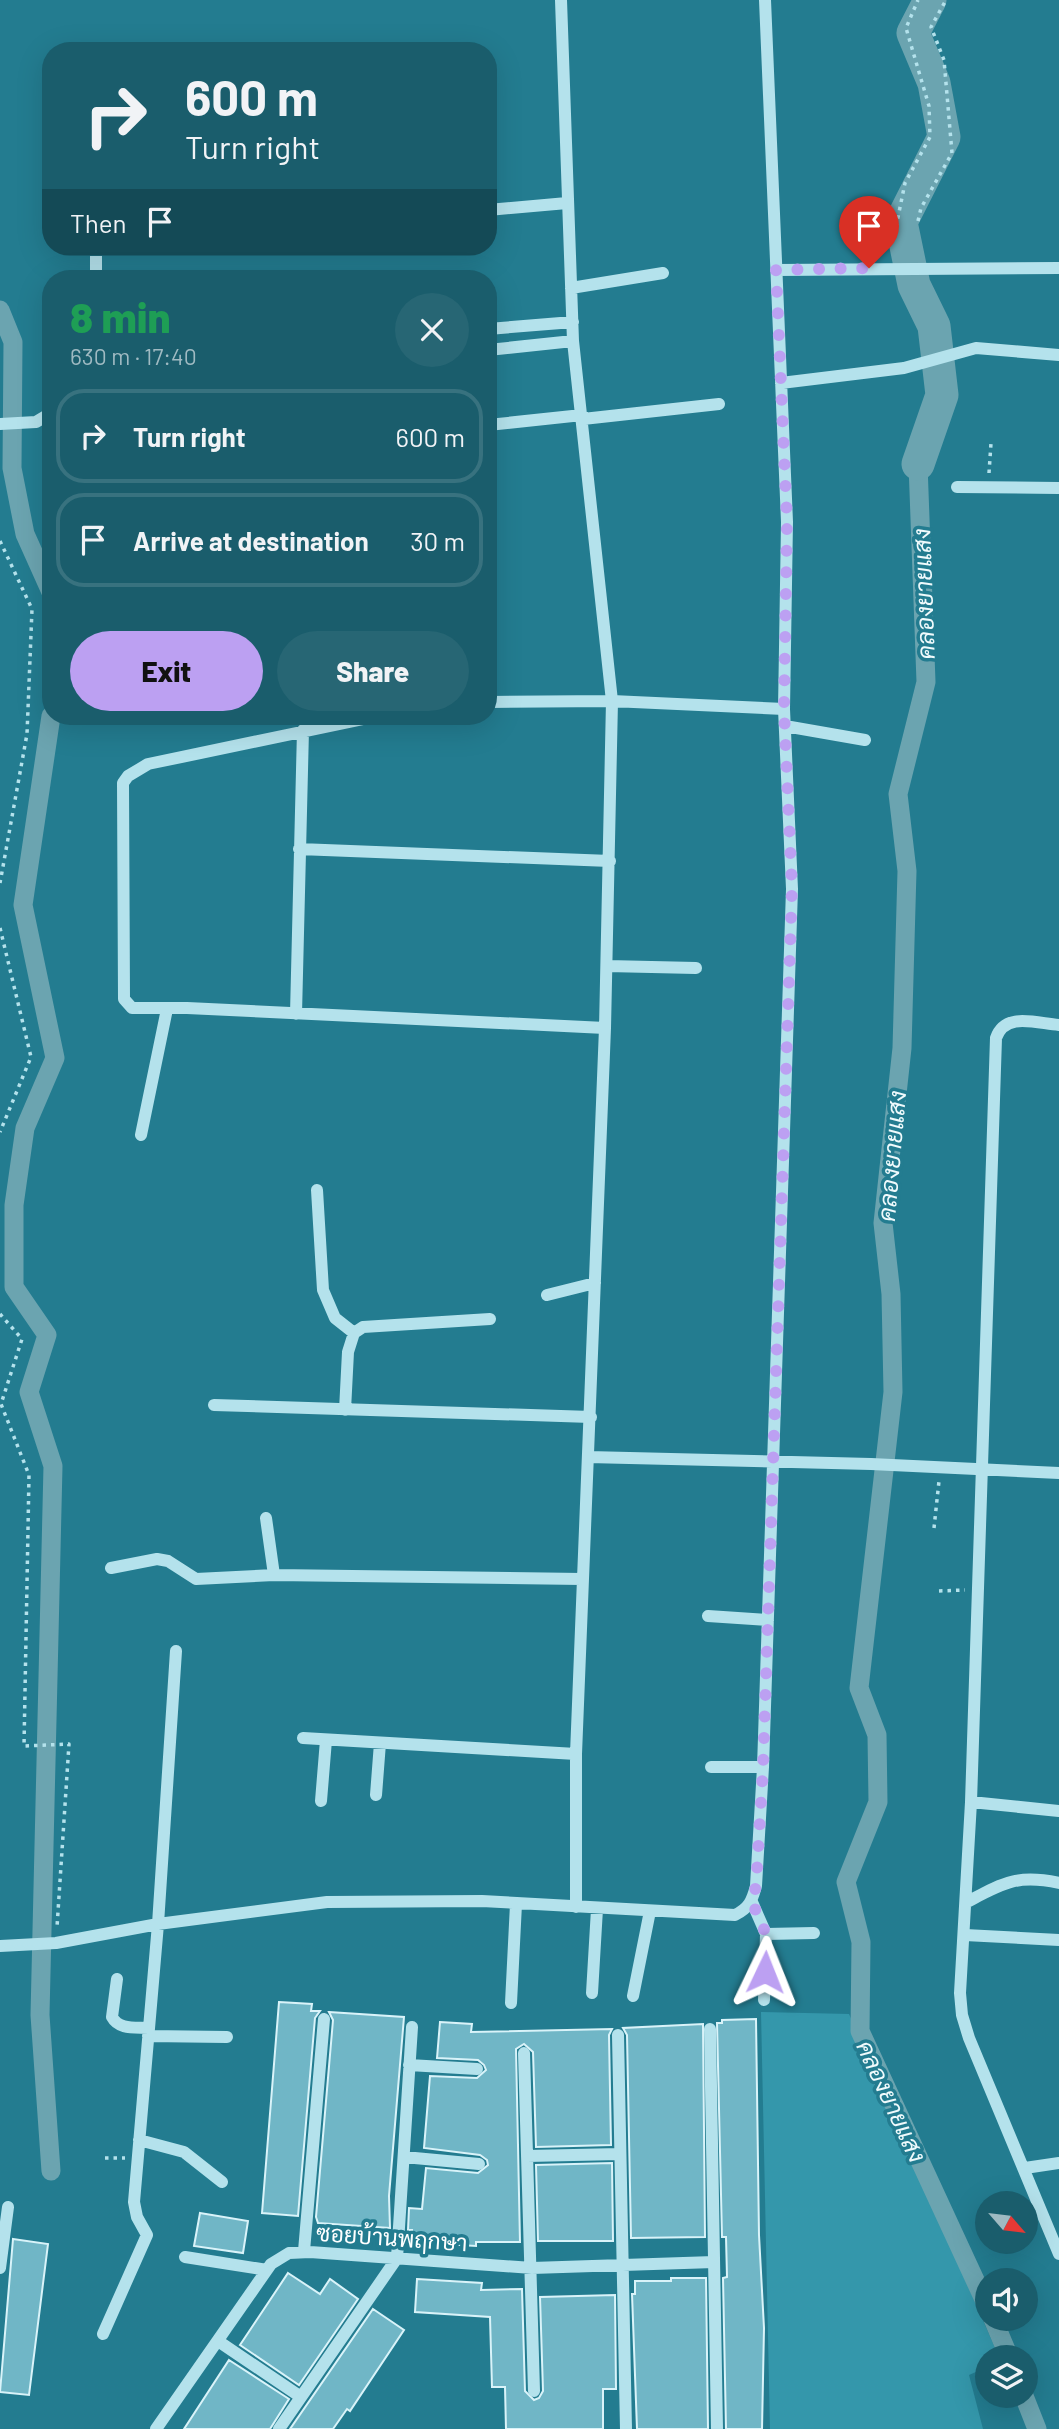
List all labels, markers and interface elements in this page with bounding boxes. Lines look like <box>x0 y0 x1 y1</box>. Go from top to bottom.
text: 600 m <box>185 67 318 126</box>
icon: right <box>70 70 161 161</box>
text: Turn right <box>185 127 320 165</box>
pin <box>839 196 899 268</box>
icon: arrive <box>141 203 179 241</box>
text: Then <box>70 207 127 238</box>
icon: arrive <box>850 207 888 245</box>
text: 8 min <box>70 291 171 341</box>
button: close <box>395 293 469 367</box>
text: 630 m · 17:40 <box>70 342 197 370</box>
icon: right <box>74 417 112 455</box>
text: Turn right <box>133 421 246 452</box>
text: 600 m <box>396 421 465 452</box>
icon: arrive <box>74 521 112 559</box>
text: Arrive at destination <box>133 525 369 556</box>
text: 30 m <box>410 525 465 556</box>
water label: คลองยายแสง <box>906 528 940 660</box>
button: Exit <box>70 631 263 711</box>
button: Share <box>277 631 469 711</box>
water label: คลองยายแสง <box>871 1089 911 1223</box>
position arrow <box>728 1935 802 2009</box>
water label: คลองยายแสง <box>851 2035 933 2167</box>
north arrow <box>975 2191 1038 2254</box>
map controls <box>975 2191 1038 2408</box>
street label: ซอยบ้านพฤกษา <box>315 2218 468 2257</box>
button: sound <box>975 2268 1038 2331</box>
button: layers <box>975 2345 1038 2408</box>

